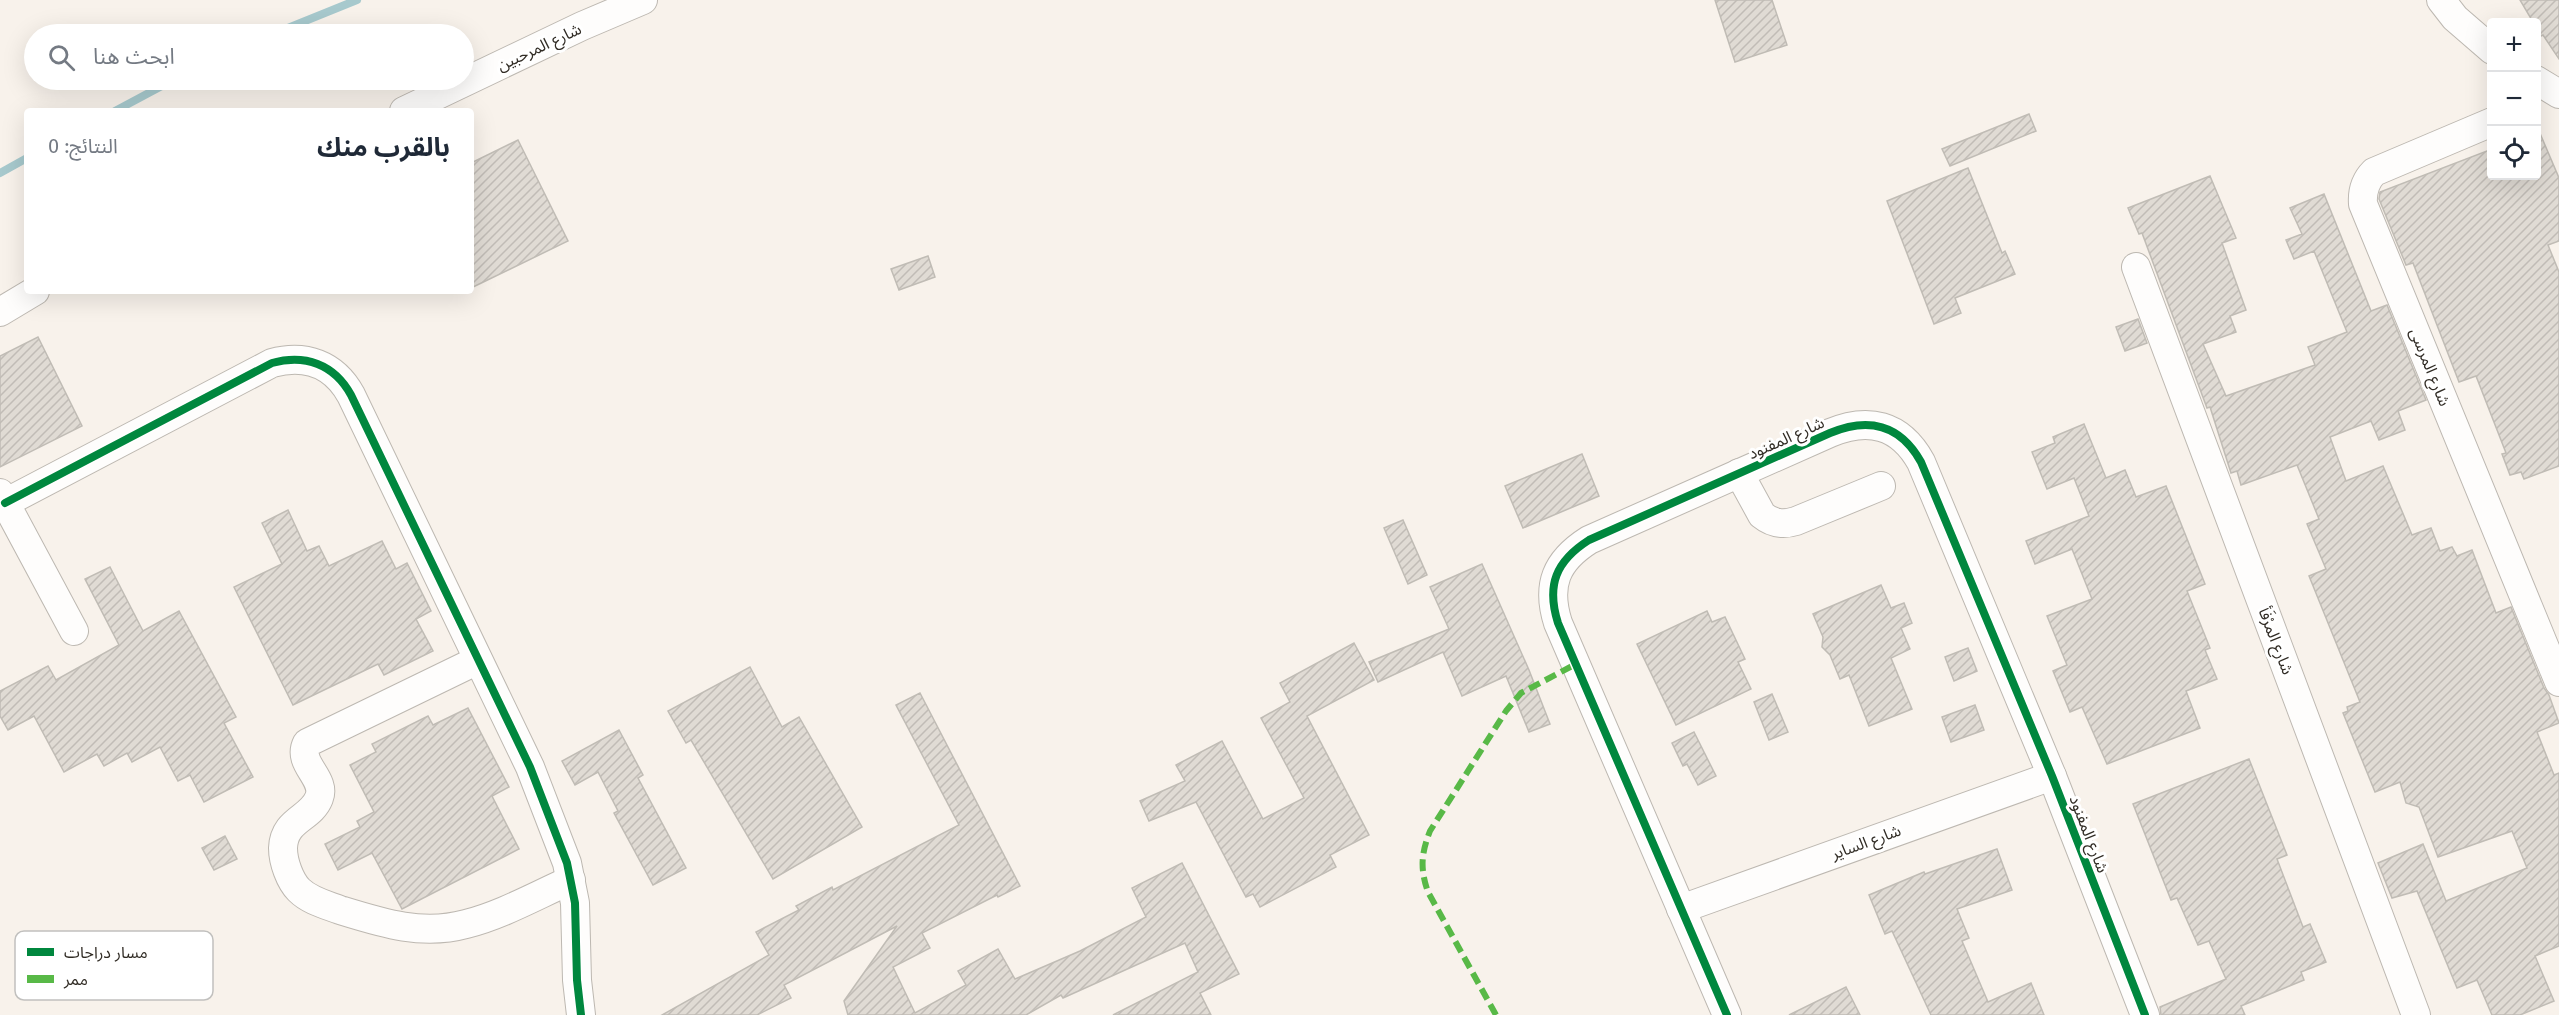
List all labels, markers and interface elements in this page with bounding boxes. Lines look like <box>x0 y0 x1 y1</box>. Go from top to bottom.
map controls <box>2487 18 2541 180</box>
button: + <box>2487 18 2541 72</box>
street label: شارع المرحبين <box>494 19 585 78</box>
search box <box>24 24 474 90</box>
icon: search <box>45 41 78 74</box>
text: ابحث هنا <box>93 43 175 70</box>
button: − <box>2487 72 2541 126</box>
button: locate <box>2487 126 2541 180</box>
text: بالقرب منك <box>317 132 450 163</box>
text: النتائج: 0 <box>48 134 118 158</box>
street label: شارع المرسى <box>2403 325 2454 410</box>
street label: شارع المفنود <box>1745 413 1828 466</box>
street label: شارع المرْفَأ <box>2252 604 2298 678</box>
street label: شارع المفنود <box>2063 793 2112 876</box>
street label: شارع الساير <box>1828 821 1904 867</box>
legend <box>15 931 213 1000</box>
text: مسار دراجات <box>64 943 148 962</box>
text: ممر <box>63 970 88 989</box>

